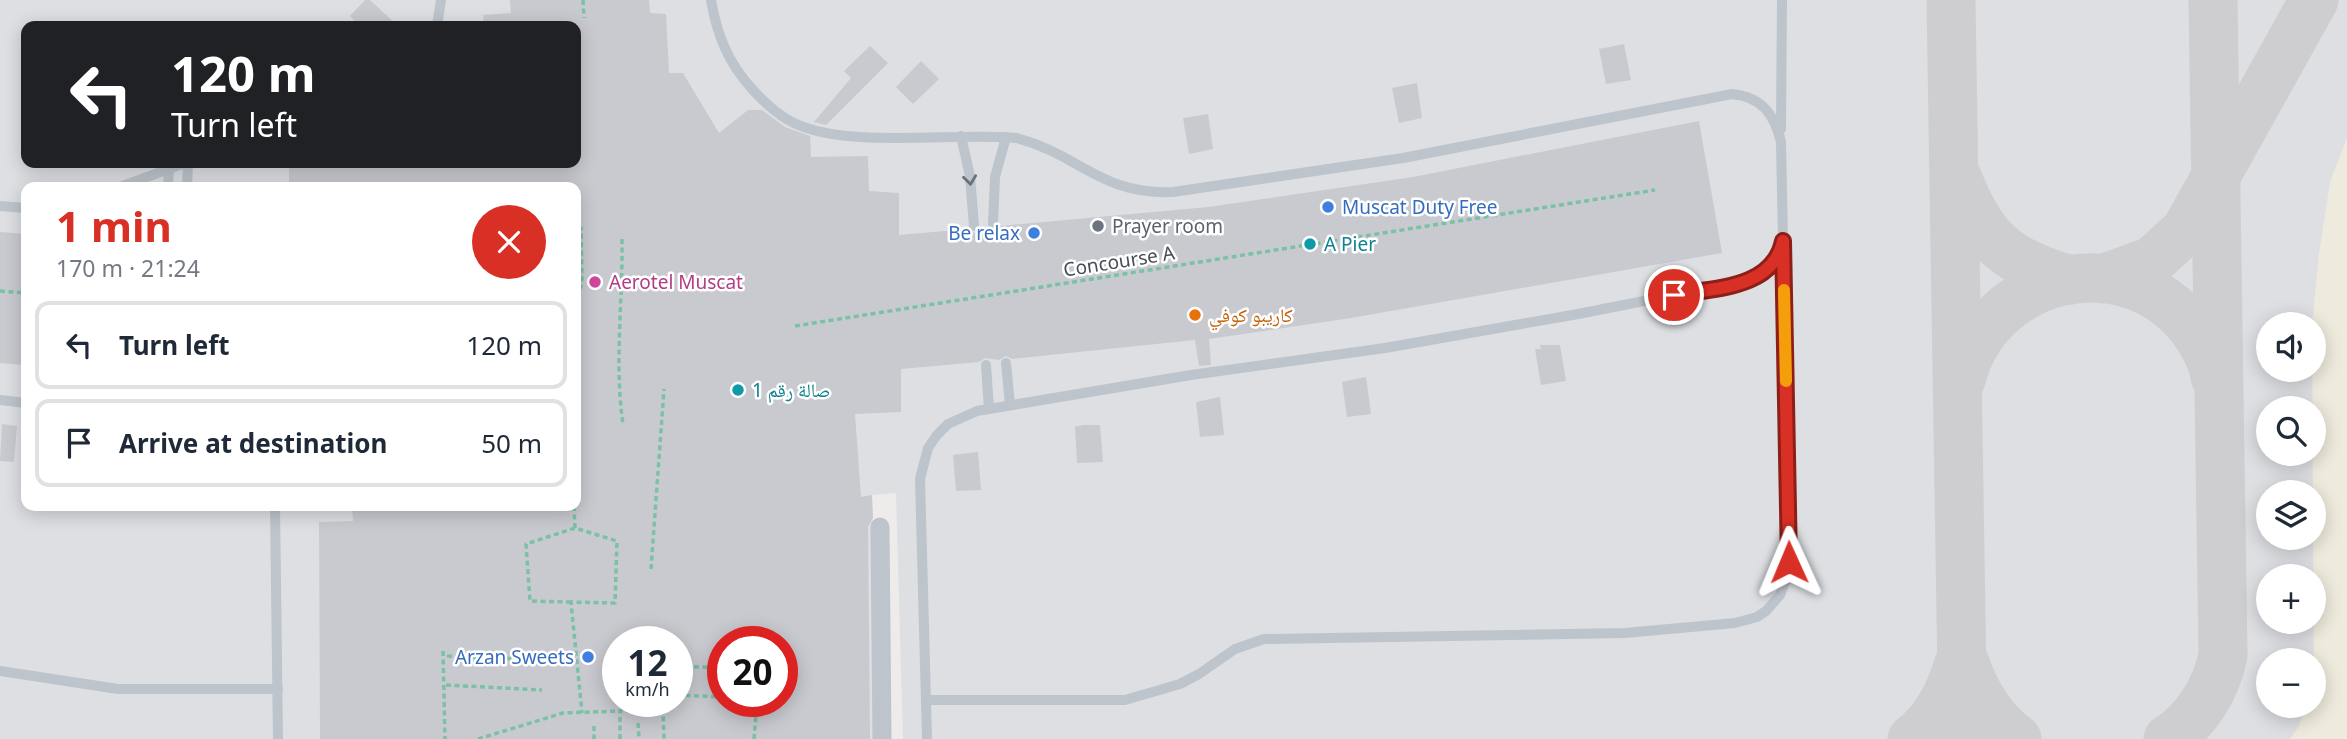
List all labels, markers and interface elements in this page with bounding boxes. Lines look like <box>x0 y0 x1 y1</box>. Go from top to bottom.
text: 120 m <box>171 40 316 106</box>
icon: left <box>56 49 147 140</box>
text: Turn left <box>171 103 297 146</box>
one-way arrow <box>962 174 977 186</box>
place label: Muscat Duty Free <box>1342 194 1498 220</box>
text: 1 min <box>56 197 172 254</box>
marker: Muscat Duty Free <box>1320 199 1336 215</box>
button: close <box>472 205 546 279</box>
place label: Prayer room <box>1112 213 1223 239</box>
marker: Prayer room <box>1090 218 1106 234</box>
place label: Be relax <box>948 220 1020 246</box>
marker: Be relax <box>1026 225 1042 241</box>
place label: A Pier <box>1324 231 1376 257</box>
marker: A Pier <box>1302 236 1318 252</box>
street label: Concourse A <box>1061 239 1177 283</box>
text: 170 m · 21:24 <box>56 252 200 284</box>
pin <box>1644 265 1704 325</box>
place label: Aerotel Muscat <box>609 269 743 295</box>
marker: Aerotel Muscat <box>587 274 603 290</box>
icon: arrive <box>1655 276 1693 314</box>
place label: كاريبو كوفي <box>1209 302 1293 331</box>
marker: كاريبو كوفي <box>1187 307 1203 323</box>
map controls <box>2256 312 2326 718</box>
button: sound <box>2256 312 2326 382</box>
icon: left <box>60 326 98 364</box>
text: Turn left <box>119 327 230 363</box>
text: 120 m <box>466 327 542 363</box>
place label: صالة رقم 1 <box>752 377 830 403</box>
marker: صالة رقم 1 <box>730 382 746 398</box>
button: search <box>2256 396 2326 466</box>
icon: arrive <box>60 424 98 462</box>
text: Arrive at destination <box>119 425 388 461</box>
text: 50 m <box>481 425 542 461</box>
button: layers <box>2256 480 2326 550</box>
position arrow <box>1752 525 1826 599</box>
button: + <box>2256 564 2326 634</box>
speed limit sign: 20 <box>707 626 798 717</box>
text: 12 <box>627 639 668 686</box>
place label: Arzan Sweets <box>455 644 574 670</box>
button: − <box>2256 648 2326 718</box>
marker: Arzan Sweets <box>580 649 596 665</box>
text: km/h <box>625 677 670 701</box>

